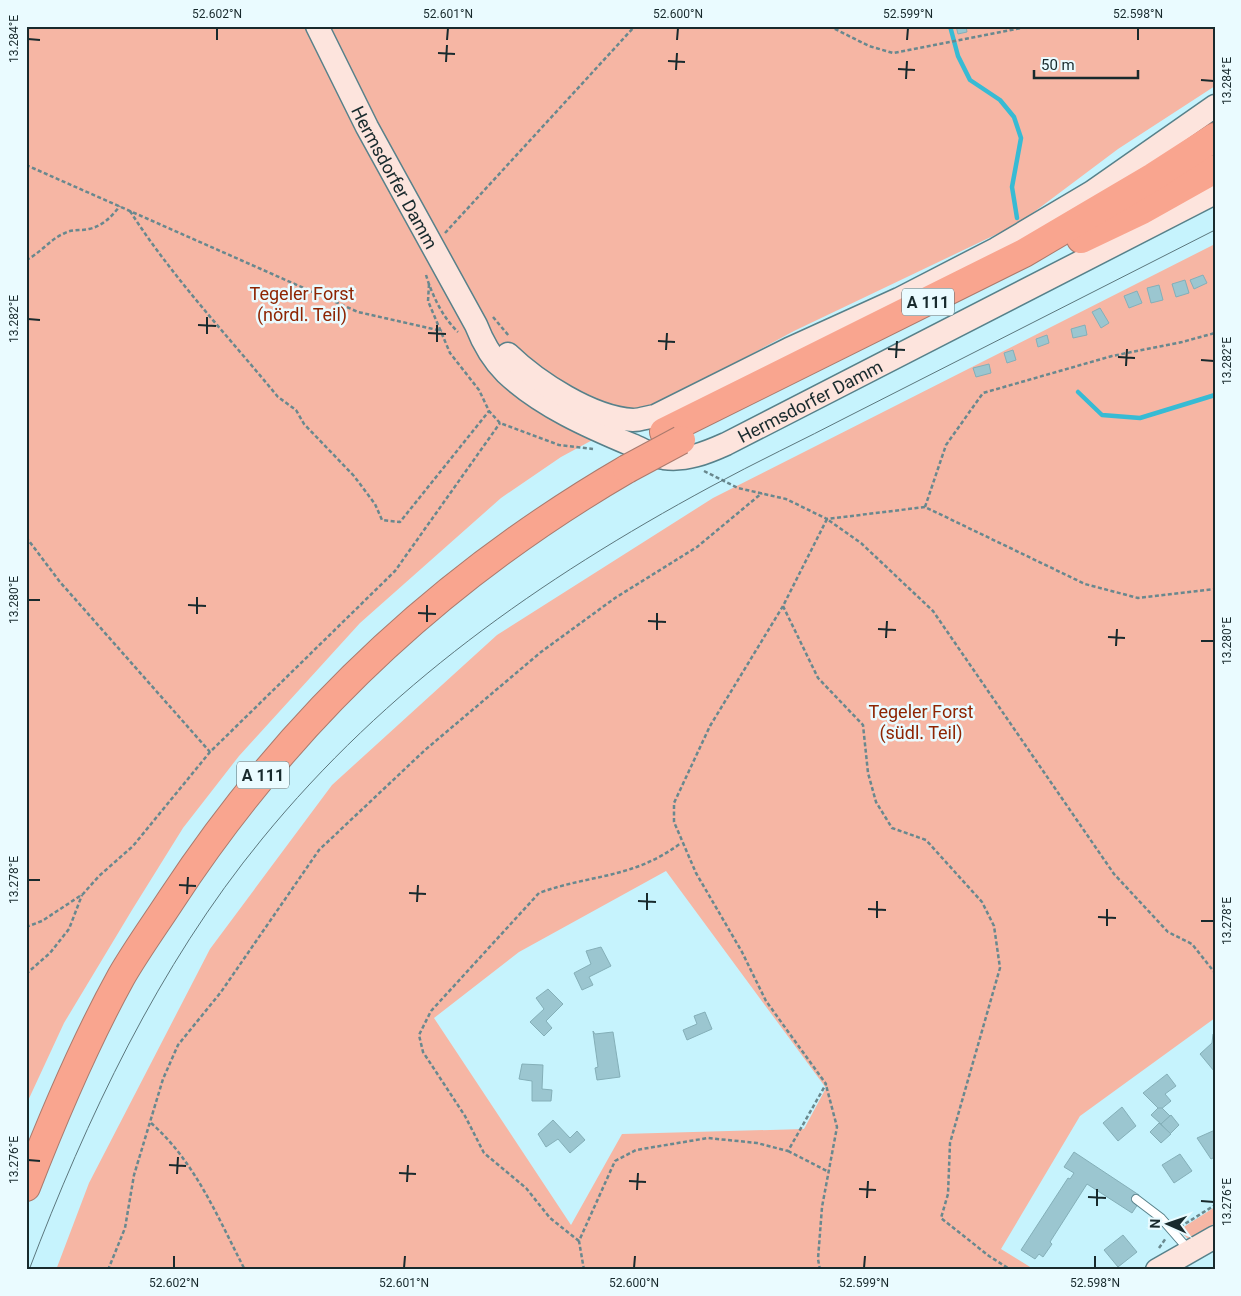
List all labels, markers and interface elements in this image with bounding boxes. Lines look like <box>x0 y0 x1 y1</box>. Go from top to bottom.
text: 52.602°N <box>192 7 242 21</box>
text: 52.601°N <box>423 7 473 21</box>
text: 52.600°N <box>653 7 703 21</box>
text: 52.599°N <box>883 7 933 21</box>
text: 52.598°N <box>1113 7 1163 21</box>
text: 13.284°E <box>7 15 21 63</box>
scale bar <box>1034 48 1137 80</box>
text: 50 m <box>1041 56 1075 74</box>
text: 13.284°E <box>1220 57 1234 105</box>
street label: Hermsdorfer Damm <box>348 102 442 252</box>
park label: Tegeler Forst (nördl. Teil) <box>250 283 355 326</box>
road number: A 111 <box>902 288 954 316</box>
text: 13.282°E <box>7 295 21 343</box>
text: 13.282°E <box>1220 337 1234 385</box>
street label: Hermsdorfer Damm <box>734 355 886 447</box>
text: 13.280°E <box>7 576 21 624</box>
text: 13.280°E <box>1220 617 1234 665</box>
park label: Tegeler Forst (südl. Teil) <box>869 701 974 744</box>
road number: A 111 <box>237 762 289 788</box>
text: 13.278°E <box>7 856 21 904</box>
text: 13.278°E <box>1220 897 1234 945</box>
text: 13.276°E <box>7 1136 21 1184</box>
text: 13.276°E <box>1220 1178 1234 1226</box>
north arrow <box>1144 1198 1194 1248</box>
text: N <box>1147 1218 1163 1229</box>
text: 52.602°N <box>149 1276 199 1290</box>
text: 52.601°N <box>379 1276 429 1290</box>
text: 52.600°N <box>609 1276 659 1290</box>
text: 52.599°N <box>839 1276 889 1290</box>
text: 52.598°N <box>1070 1276 1120 1290</box>

